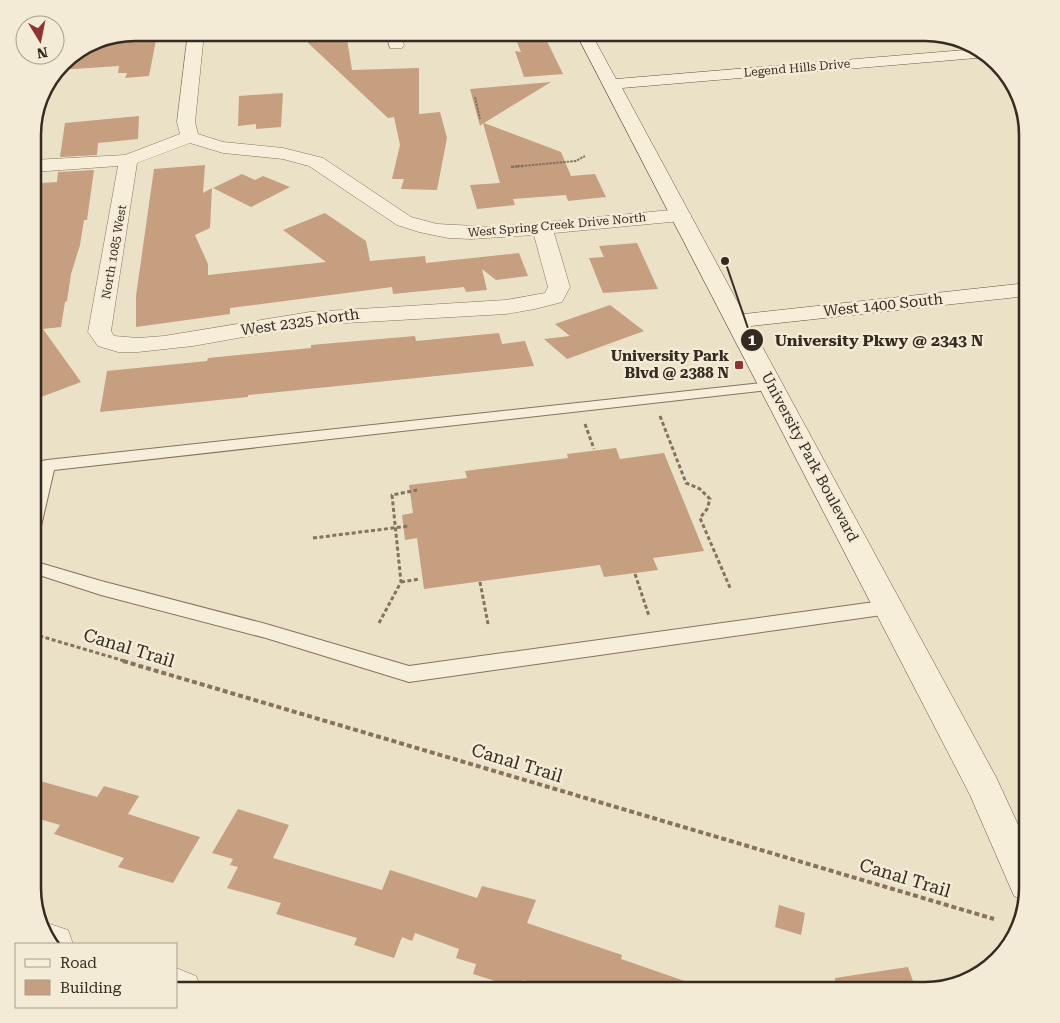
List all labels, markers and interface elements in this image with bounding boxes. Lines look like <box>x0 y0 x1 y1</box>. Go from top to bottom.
north arrow <box>15 15 65 65</box>
text: N <box>35 44 49 62</box>
street label: Legend Hills Drive <box>743 56 851 80</box>
street label: North 1085 West <box>99 203 129 300</box>
street label: West Spring Creek Drive North <box>467 210 647 240</box>
street label: West 1400 South <box>822 290 944 320</box>
street label: West 2325 North <box>240 305 361 339</box>
callout: University Pkwy @ 2343 N <box>739 325 993 356</box>
text: 1 <box>748 331 757 349</box>
text: University Pkwy @ 2343 N <box>775 331 983 350</box>
place label: University Park Blvd @ 2388 N <box>611 347 730 382</box>
marker: University Park Blvd @ 2388 N <box>733 359 745 371</box>
street label: University Park Boulevard <box>758 369 863 545</box>
street label: Canal Trail <box>81 624 178 671</box>
street label: Canal Trail <box>469 739 566 786</box>
street label: Canal Trail <box>857 854 954 901</box>
legend <box>15 943 178 1008</box>
text: Road <box>60 954 97 972</box>
text: Building <box>60 979 122 997</box>

